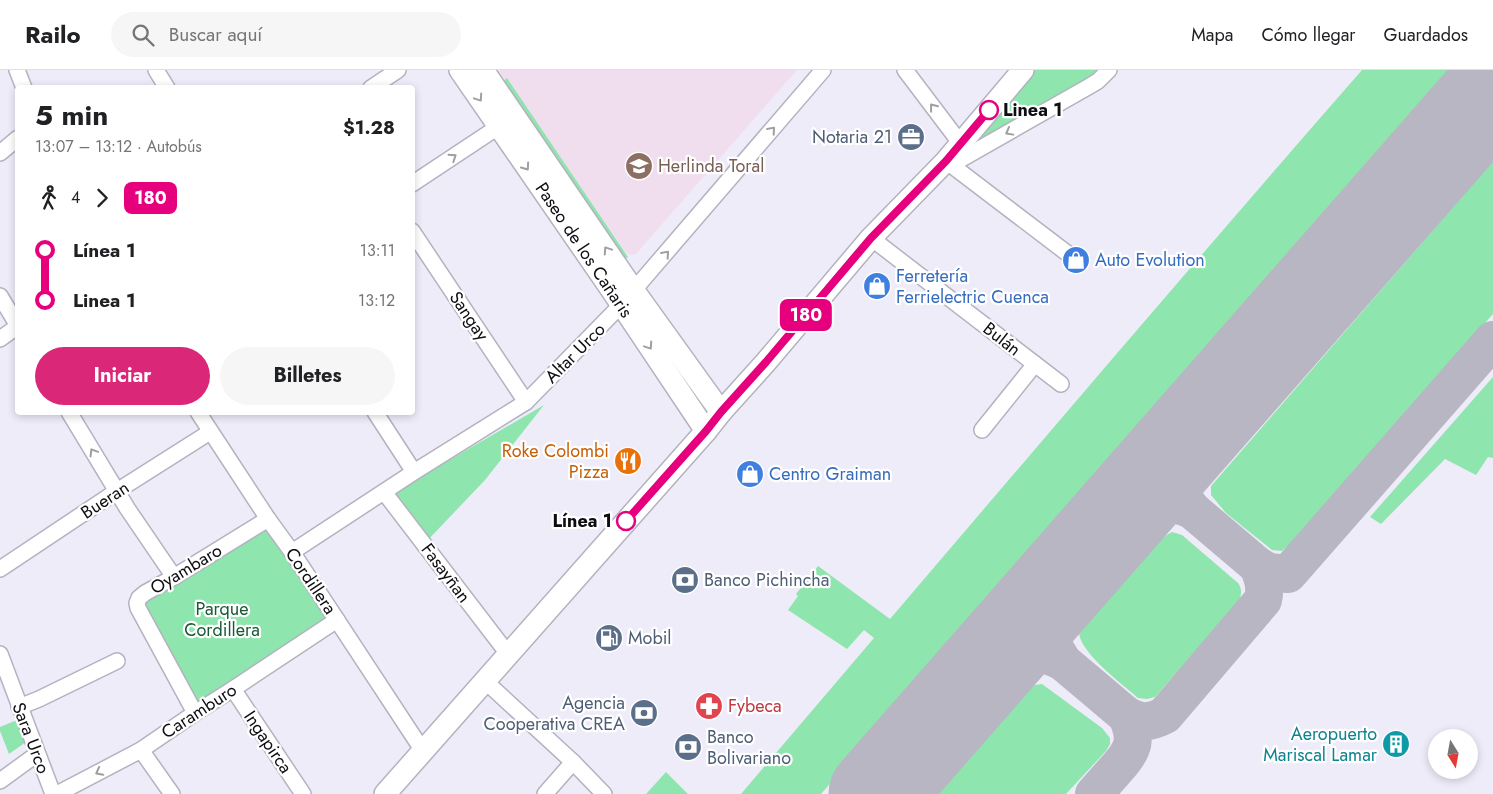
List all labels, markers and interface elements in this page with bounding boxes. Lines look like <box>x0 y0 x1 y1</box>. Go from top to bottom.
search box <box>111 12 461 57</box>
text: Railo <box>25 17 81 52</box>
icon: search <box>129 21 157 49</box>
text: Buscar aquí <box>169 21 262 48</box>
text: Mapa <box>1191 22 1233 48</box>
text: Cómo llegar <box>1261 22 1356 48</box>
text: Guardados <box>1384 22 1468 48</box>
one-way arrow <box>473 93 483 102</box>
text: 5 min <box>35 95 108 136</box>
place label: Linea 1 <box>1003 97 1062 123</box>
marker: Linea 1 <box>979 100 999 120</box>
one-way arrow <box>931 104 939 113</box>
text: $1.28 <box>343 114 395 141</box>
office icon: Notaria 21 <box>896 122 926 152</box>
place label: Notaria 21 <box>812 124 892 150</box>
one-way arrow <box>1005 126 1014 136</box>
one-way arrow <box>766 127 775 136</box>
text: 13:07 – 13:12 · Autobús <box>35 135 202 158</box>
school or university icon: Herlinda Toral <box>624 151 654 181</box>
place label: Herlinda Toral <box>658 153 764 179</box>
one-way arrow <box>447 154 457 163</box>
one-way arrow <box>520 161 529 170</box>
street label: Paseo de los Cañaris <box>529 177 639 323</box>
icon: walk <box>35 184 63 212</box>
icon: forward <box>88 184 116 212</box>
text: 180 <box>134 185 167 211</box>
text: 4 <box>71 186 80 209</box>
text: Línea 1 <box>73 237 136 264</box>
text: 13:11 <box>360 239 395 262</box>
shop icon: Auto Evolution <box>1061 245 1091 275</box>
one-way arrow <box>604 247 613 256</box>
place label: Auto Evolution <box>1095 247 1205 273</box>
one-way arrow <box>660 250 669 259</box>
place label: Ferretería Ferrielectric Cuenca <box>896 263 1049 310</box>
shop icon: Ferretería Ferrielectric Cuenca <box>862 271 892 301</box>
street label: Sangay <box>443 286 495 346</box>
text: Linea 1 <box>73 287 136 314</box>
text: 13:12 <box>358 289 395 312</box>
line badge: 180 <box>777 299 835 331</box>
text: 180 <box>790 302 822 328</box>
street label: Bulán <box>978 316 1026 362</box>
street label: Altar Urco <box>539 317 611 389</box>
one-way arrow <box>642 340 652 349</box>
button: Iniciar <box>35 347 210 405</box>
button: Billetes <box>220 347 395 405</box>
place label: Roke Colombi Pizza <box>502 438 609 485</box>
restaurant icon: Roke Colombi Pizza <box>613 446 643 476</box>
one-way arrow <box>89 448 99 457</box>
shop icon: Centro Graiman <box>735 459 765 489</box>
place label: Centro Graiman <box>769 461 891 487</box>
street label: Bueran <box>76 475 134 525</box>
place label: Línea 1 <box>553 508 612 534</box>
marker: Línea 1 <box>616 511 636 531</box>
street label: Oyambaro <box>145 537 227 601</box>
street label: Fasayñan <box>415 538 477 608</box>
street label: Cordillera <box>279 542 343 620</box>
bank icon: Banco Pichincha <box>670 565 700 595</box>
place label: Banco Pichincha <box>704 567 829 593</box>
park label: Parque Cordillera <box>184 596 260 643</box>
fuel station icon: Mobil <box>594 623 624 653</box>
place label: Mobil <box>628 625 672 651</box>
street label: Caramburo <box>156 677 242 745</box>
place label: Agencia Cooperativa CREA <box>483 690 625 737</box>
pharmacy icon: Fybeca <box>694 691 724 721</box>
place label: Fybeca <box>728 693 782 719</box>
bank icon: Agencia Cooperativa CREA <box>629 698 659 728</box>
street label: Sara Urco <box>6 699 57 778</box>
street label: Ingapirca <box>237 705 299 779</box>
place label: Aeropuerto Mariscal Lamar <box>1263 721 1378 768</box>
place label: Banco Bolivariano <box>707 724 791 771</box>
building icon: Aeropuerto Mariscal Lamar <box>1381 729 1411 759</box>
north arrow <box>1428 729 1478 779</box>
map controls <box>1428 729 1478 779</box>
bank icon: Banco Bolivariano <box>673 732 703 762</box>
one-way arrow <box>95 766 104 776</box>

